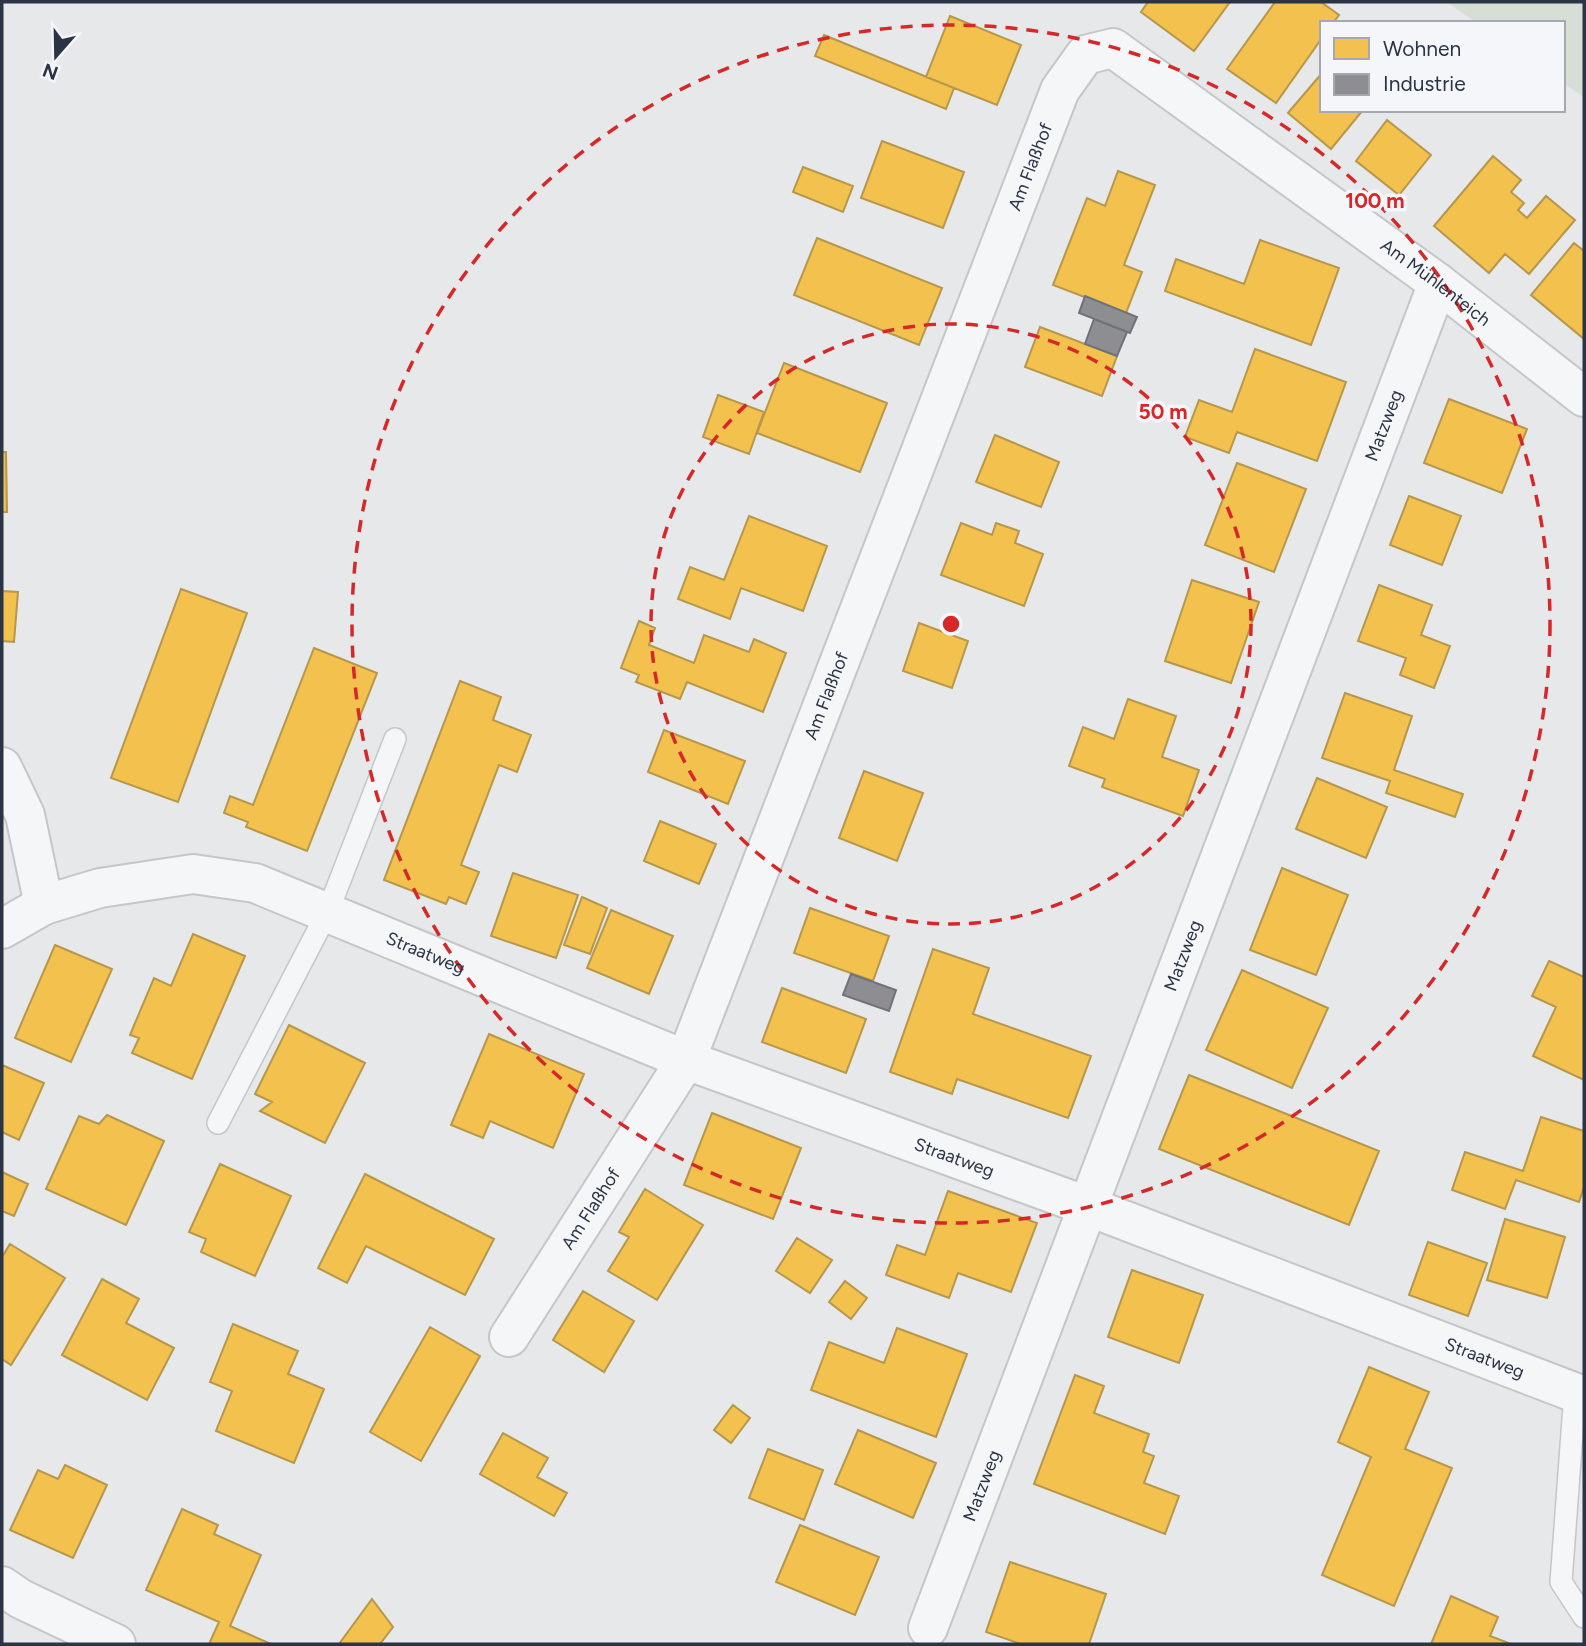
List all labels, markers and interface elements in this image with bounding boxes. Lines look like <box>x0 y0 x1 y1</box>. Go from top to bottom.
north arrow <box>21 21 91 91</box>
legend <box>1320 21 1565 112</box>
text: Wohnen <box>1383 36 1461 61</box>
text: N <box>40 58 61 85</box>
text: Industrie <box>1383 71 1466 96</box>
street label: Am Flaßhof <box>1004 120 1057 214</box>
text: 100 m <box>1345 188 1405 213</box>
street label: Am Mühlenteich <box>1376 234 1495 331</box>
street label: Matzweg <box>1360 387 1407 464</box>
text: 50 m <box>1138 399 1188 424</box>
centre of rings <box>939 612 963 636</box>
street label: Am Flaßhof <box>800 649 853 743</box>
street label: Matzweg <box>1159 917 1206 994</box>
street label: Straatweg <box>383 927 468 979</box>
street label: Straatweg <box>911 1133 997 1182</box>
street label: Am Flaßhof <box>557 1164 625 1254</box>
street label: Straatweg <box>1442 1333 1528 1383</box>
street label: Matzweg <box>958 1447 1005 1525</box>

